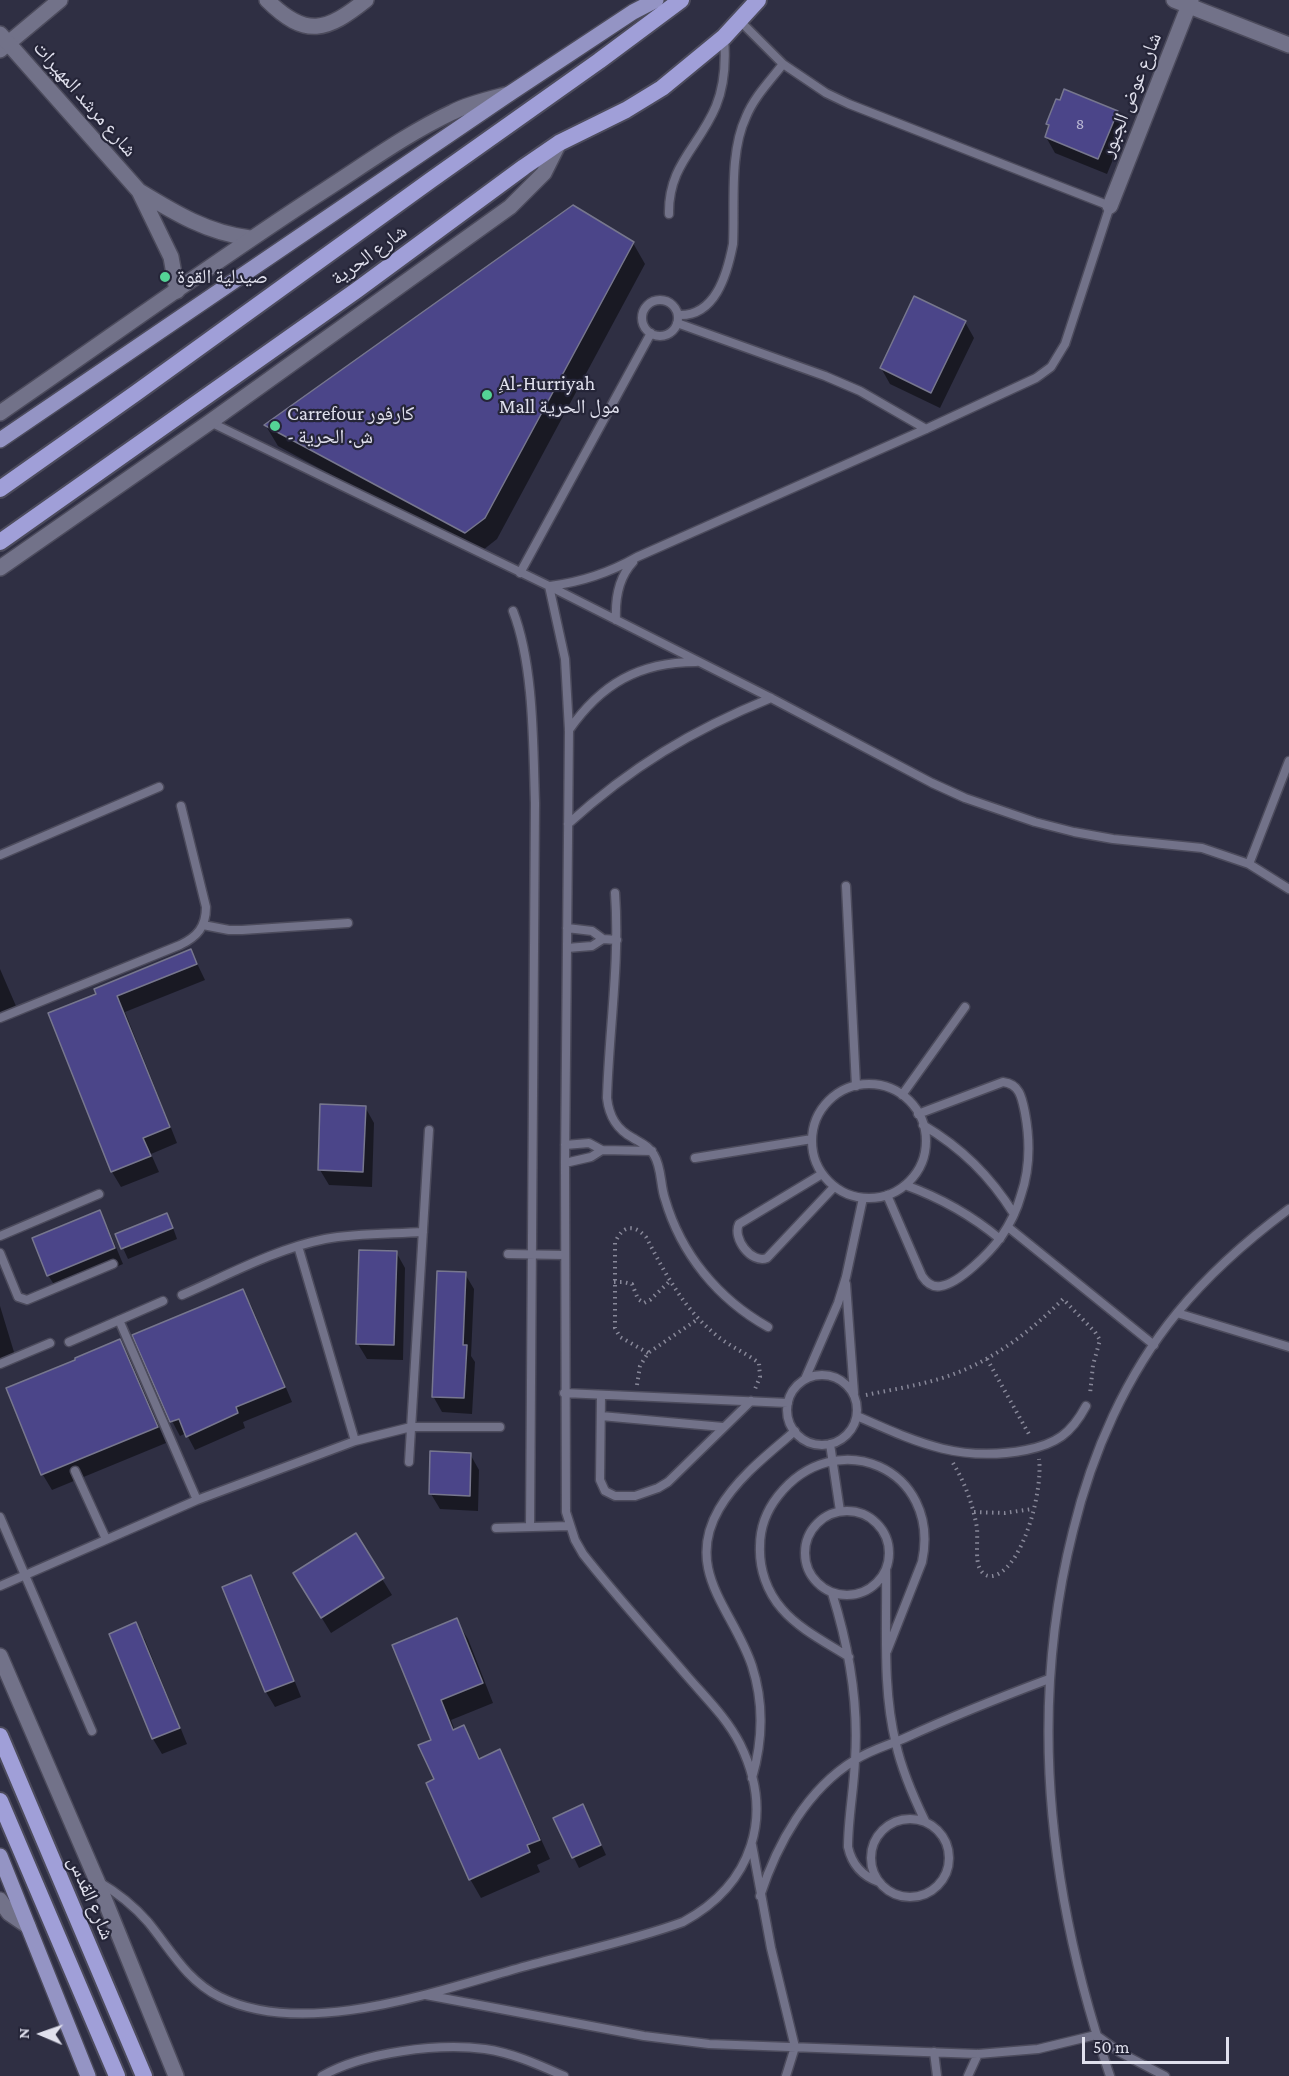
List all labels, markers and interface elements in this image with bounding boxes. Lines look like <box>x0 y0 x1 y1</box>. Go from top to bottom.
street label: شارع عوض الجبور <box>1095 29 1167 161</box>
street label: شارع مرشد المهيرات <box>28 36 142 162</box>
house number: 8 <box>1076 114 1084 134</box>
street label: شارع الحرية <box>326 219 412 291</box>
place label: صيدلية القوة <box>177 265 268 289</box>
marker: صيدلية القوة <box>158 270 172 284</box>
place label: ِAl-Hurriyah Mall مول الحرية <box>499 372 620 419</box>
marker: ِAl-Hurriyah Mall مول الحرية <box>480 388 494 402</box>
place label: Carrefour كارفور - ش. الحرية <box>287 402 414 449</box>
marker: Carrefour كارفور - ش. الحرية <box>268 419 282 433</box>
street label: شارع القدس <box>63 1853 119 1943</box>
north arrow <box>12 2004 72 2064</box>
scale bar <box>1085 2025 1232 2063</box>
text: N <box>15 2028 32 2039</box>
text: 50 m <box>1093 2037 1130 2057</box>

